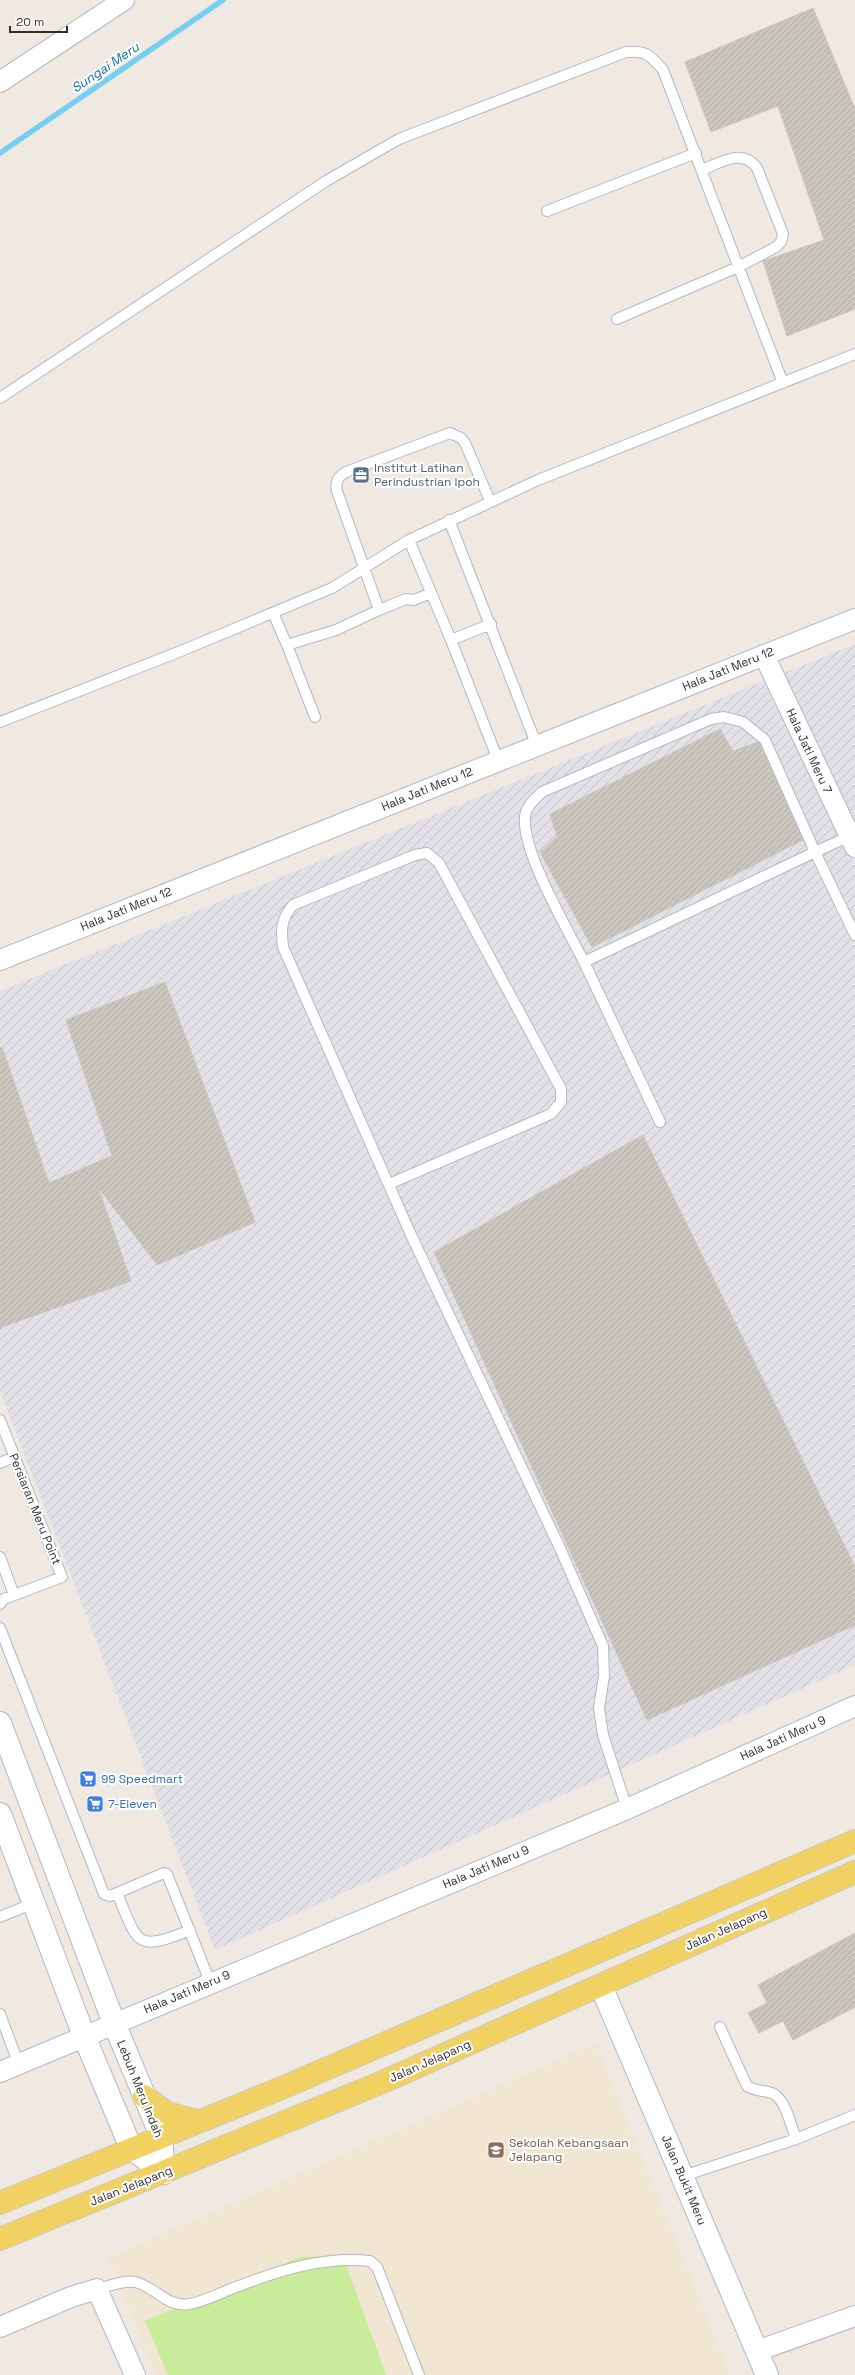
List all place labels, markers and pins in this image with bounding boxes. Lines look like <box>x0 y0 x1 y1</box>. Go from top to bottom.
place label: Institut Latihan Perindustrian Ipoh <box>374 460 480 490</box>
office icon: Institut Latihan Perindustrian Ipoh <box>351 465 371 485</box>
supermarket icon: 99 Speedmart <box>78 1769 98 1789</box>
place label: 99 Speedmart <box>101 1771 183 1787</box>
supermarket icon: 7-Eleven <box>85 1794 105 1814</box>
place label: 7-Eleven <box>108 1796 157 1812</box>
place label: Sekolah Kebangsaan Jelapang <box>509 2135 629 2165</box>
school or university icon: Sekolah Kebangsaan Jelapang <box>486 2140 506 2160</box>

